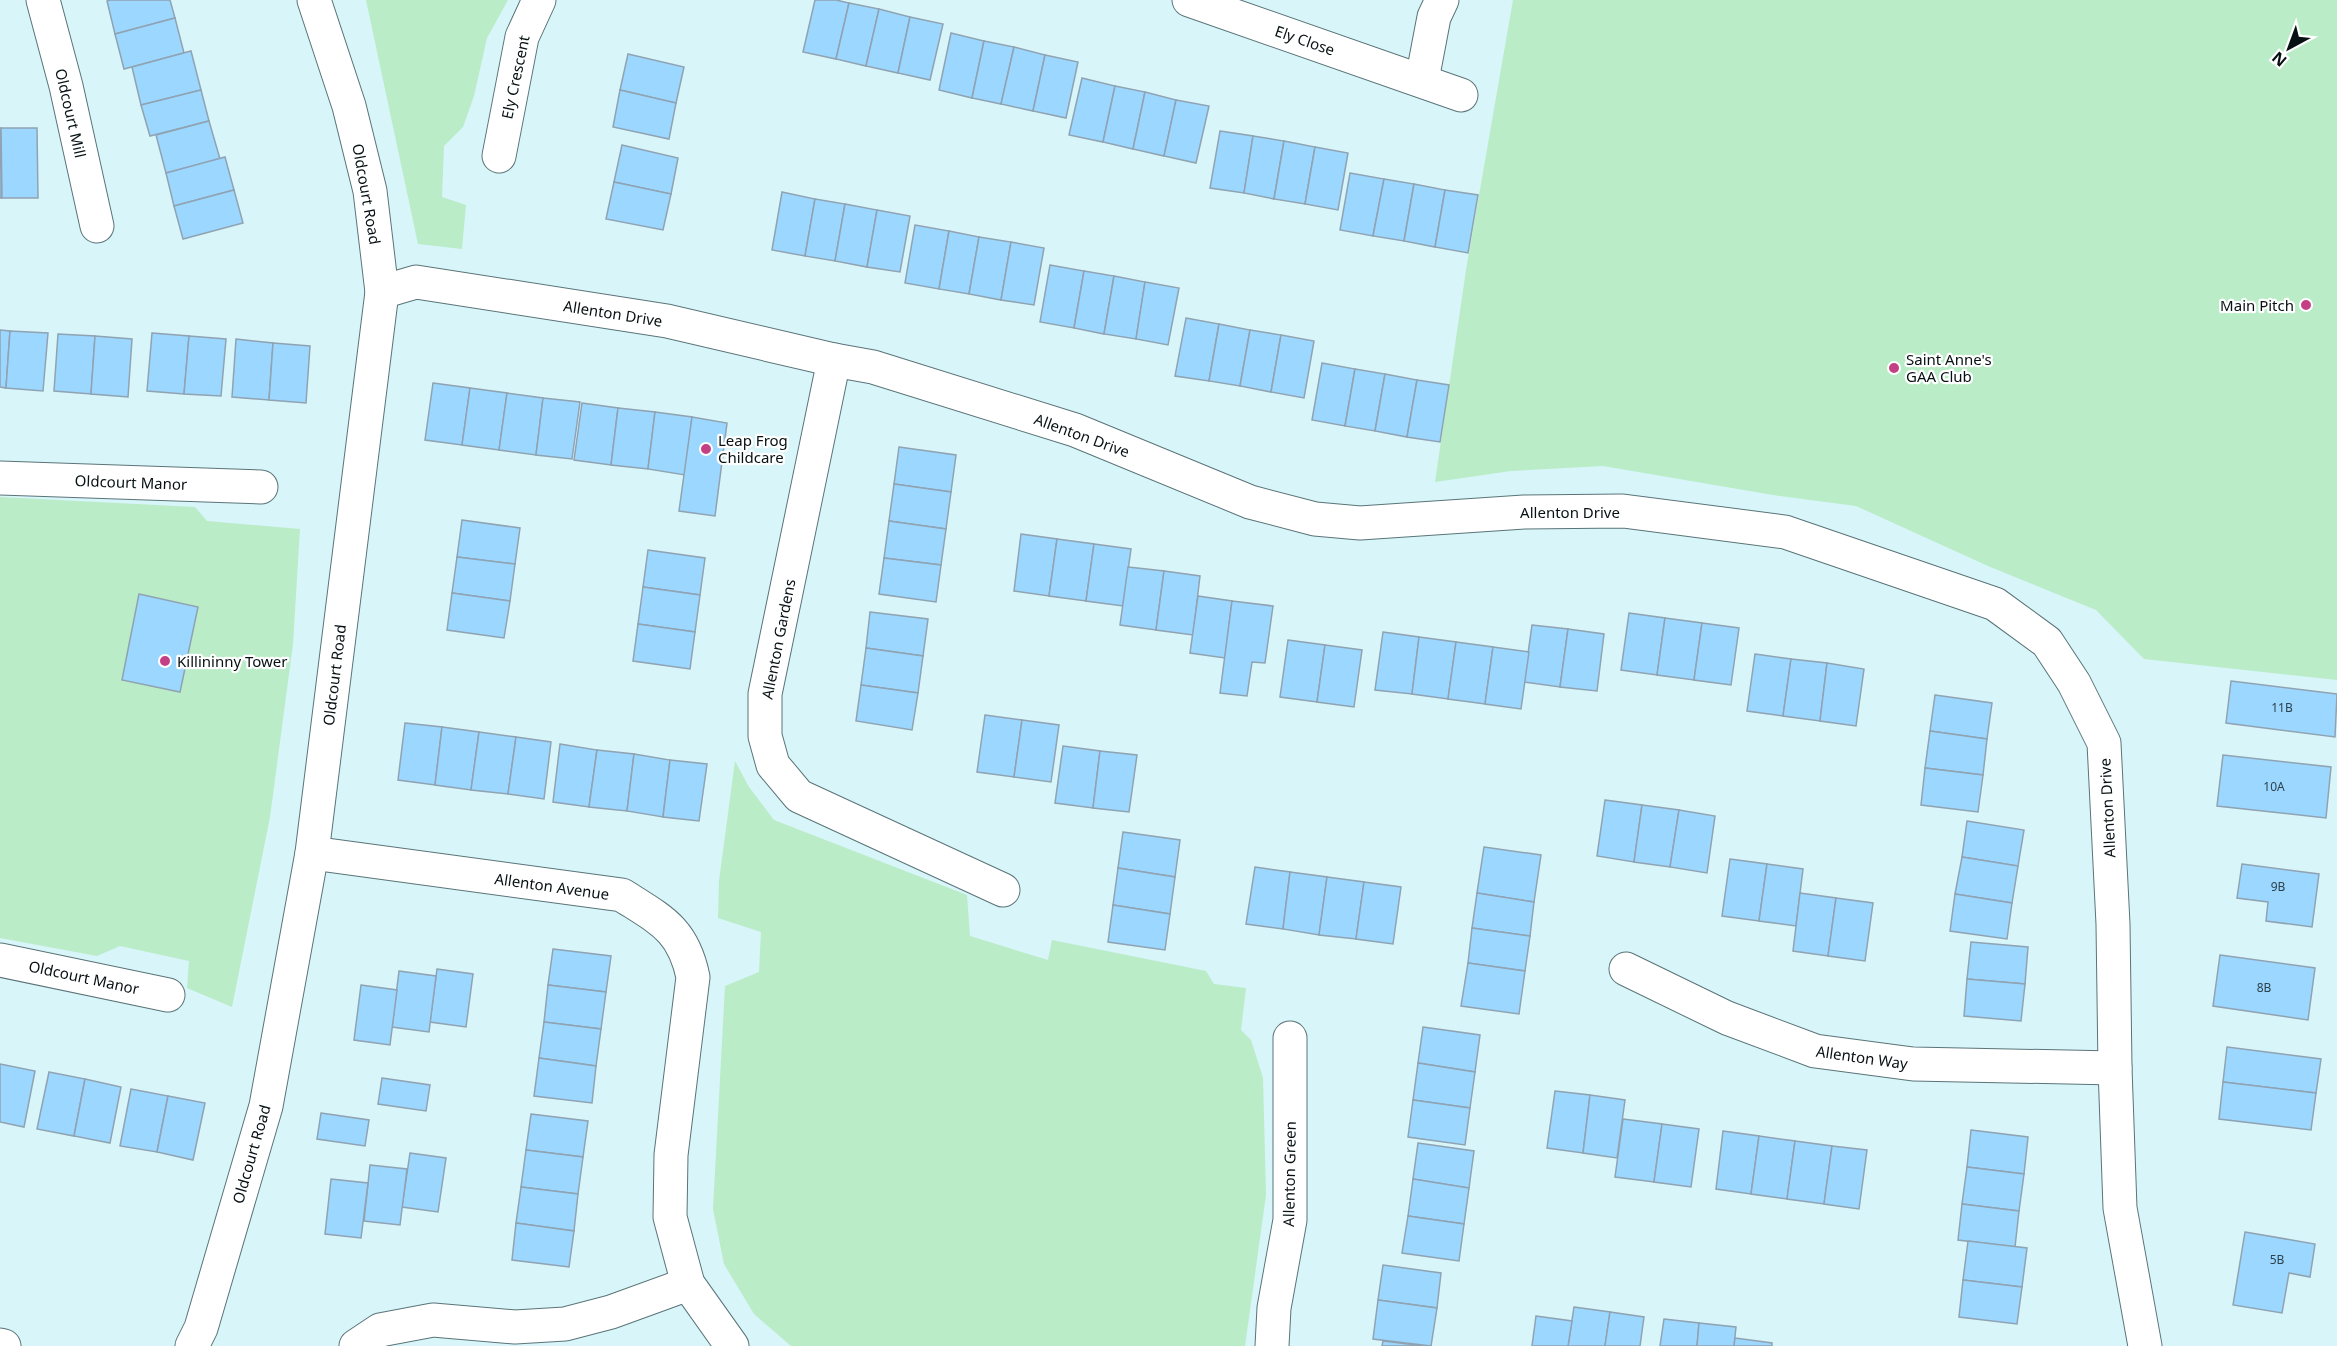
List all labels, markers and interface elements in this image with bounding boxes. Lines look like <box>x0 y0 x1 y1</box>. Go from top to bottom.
north arrow <box>2259 18 2319 78</box>
street label: Ely Close <box>1273 20 1337 60</box>
street label: Ely Crescent <box>496 33 534 121</box>
text: N <box>2267 47 2291 72</box>
street label: Oldcourt Mill <box>51 66 91 160</box>
street label: Oldcourt Road <box>348 142 386 246</box>
street label: Allenton Drive <box>562 295 664 331</box>
place label: Main Pitch <box>2220 295 2294 315</box>
marker: Main Pitch <box>2299 298 2313 312</box>
place label: Saint Anne's GAA Club <box>1906 349 1992 386</box>
marker: Saint Anne's GAA Club <box>1887 361 1901 375</box>
street label: Allenton Drive <box>1032 409 1132 461</box>
place label: Leap Frog Childcare <box>718 430 788 467</box>
marker: Leap Frog Childcare <box>699 442 713 456</box>
street label: Oldcourt Manor <box>74 470 188 494</box>
street label: Allenton Drive <box>1520 502 1620 522</box>
street label: Allenton Gardens <box>757 577 799 701</box>
street label: Oldcourt Road <box>318 623 350 727</box>
place label: Killininny Tower <box>177 651 288 671</box>
marker: Killininny Tower <box>158 654 172 668</box>
house number: 11B <box>2271 699 2293 716</box>
street label: Allenton Drive <box>2094 758 2120 858</box>
house number: 10A <box>2263 778 2285 795</box>
street label: Allenton Avenue <box>493 868 611 904</box>
house number: 9B <box>2271 878 2286 895</box>
street label: Oldcourt Manor <box>27 956 141 998</box>
house number: 8B <box>2257 979 2272 996</box>
street label: Allenton Way <box>1815 1041 1910 1073</box>
street label: Oldcourt Road <box>227 1102 275 1206</box>
street label: Allenton Green <box>1278 1121 1300 1227</box>
house number: 5B <box>2270 1251 2285 1268</box>

